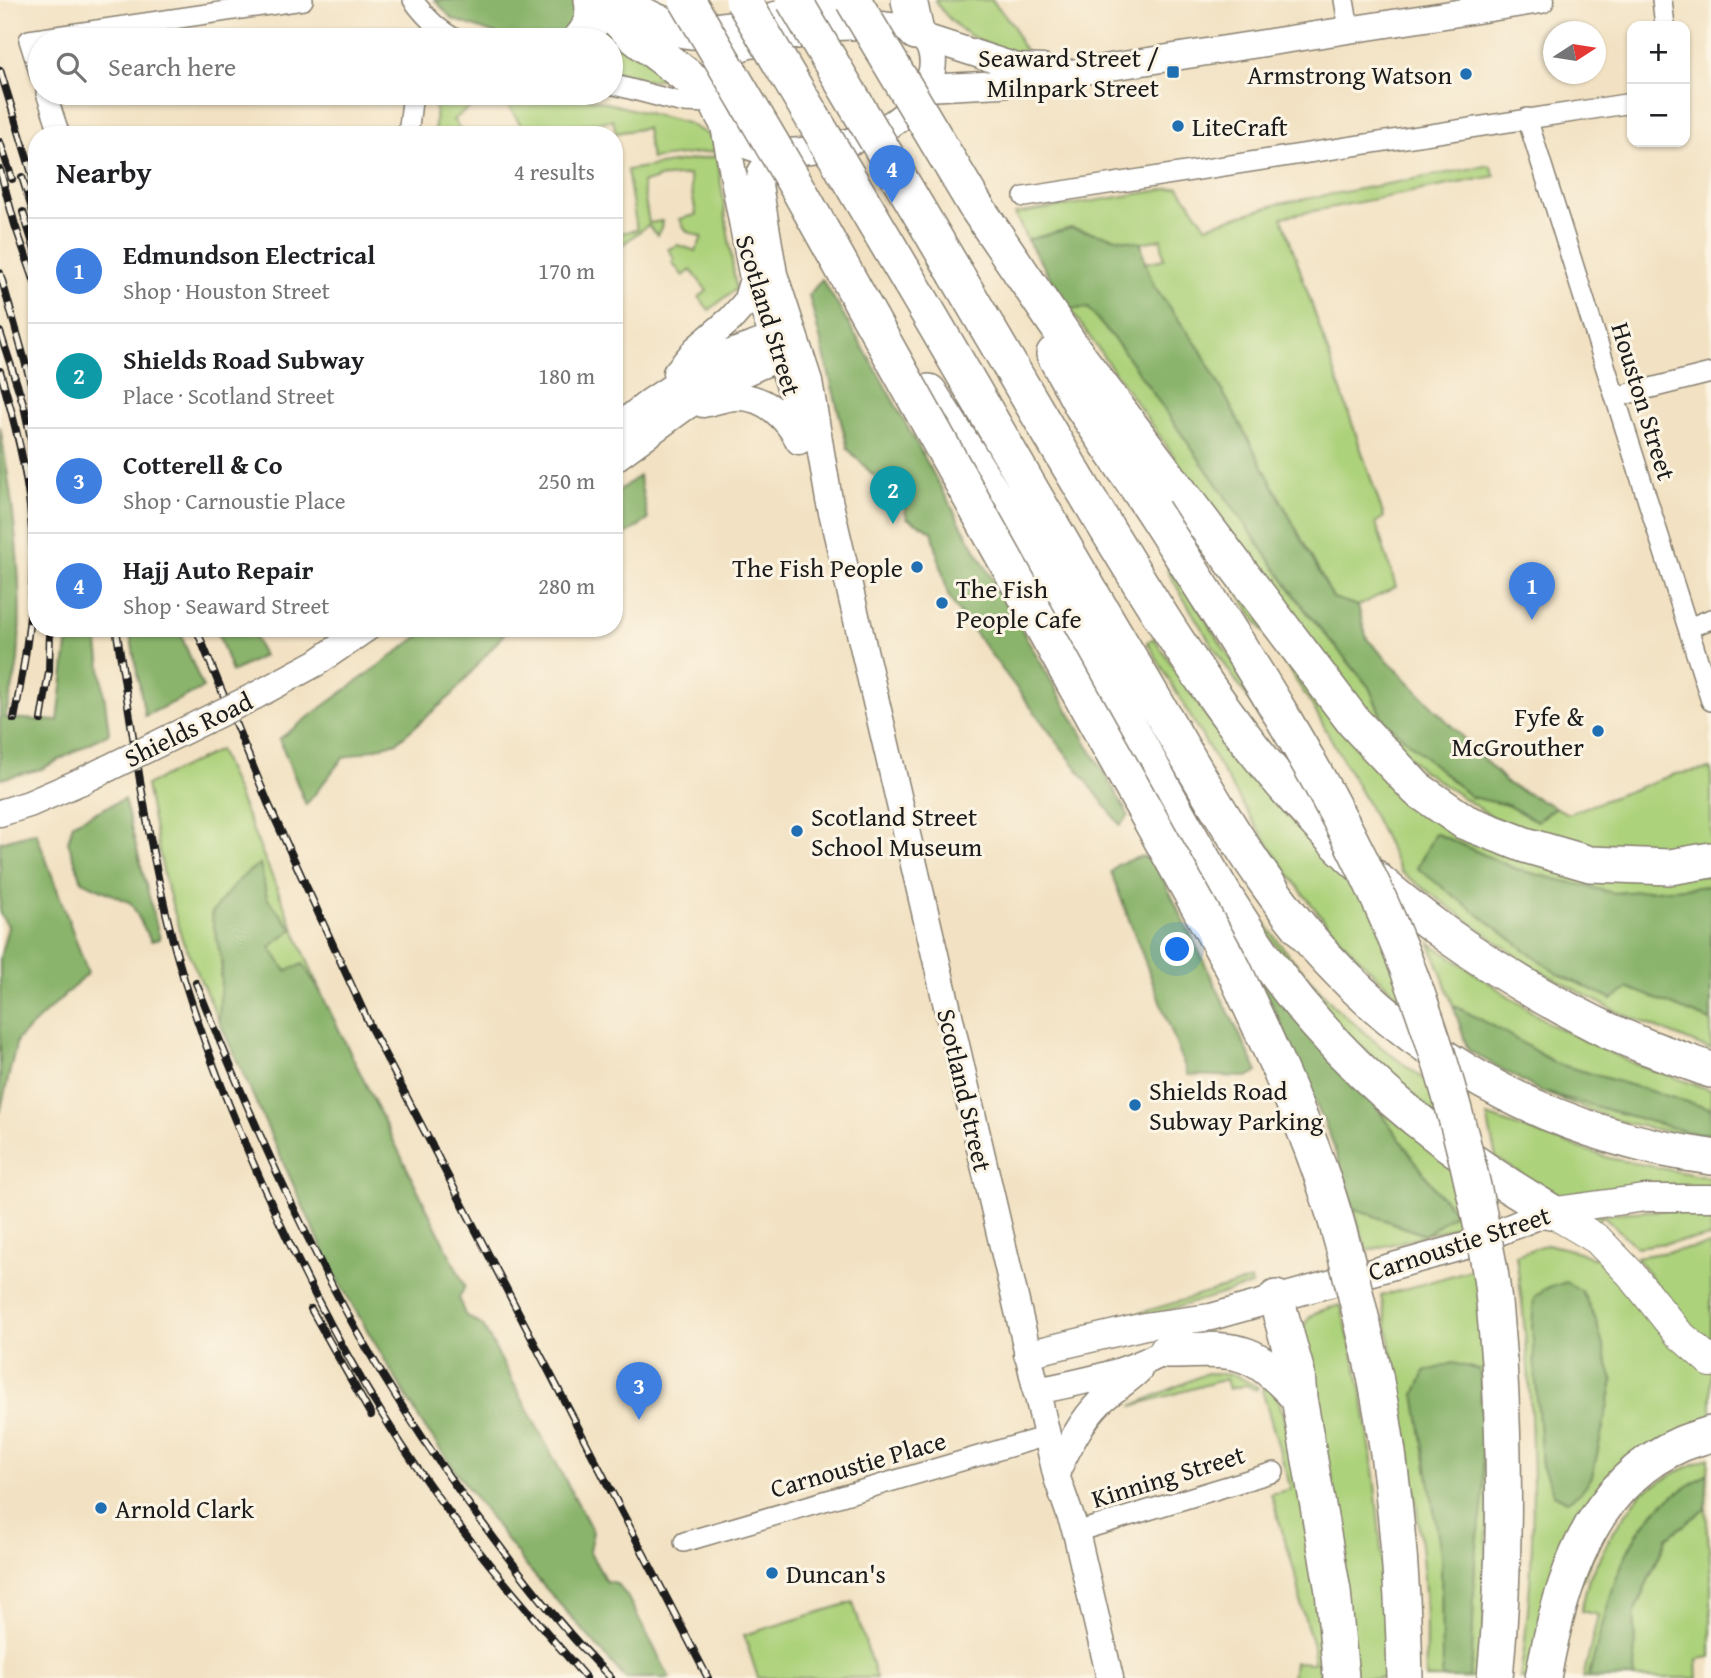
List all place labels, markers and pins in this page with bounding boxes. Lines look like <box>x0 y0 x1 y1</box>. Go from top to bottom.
place label: Seaward Street / Milnpark Street <box>978 38 1159 107</box>
place label: Armstrong Watson <box>1247 55 1452 94</box>
marker: Seaward Street / Milnpark Street <box>1165 64 1181 80</box>
marker: Armstrong Watson <box>1458 66 1474 82</box>
place label: LiteCraft <box>1192 107 1288 146</box>
marker: LiteCraft <box>1170 118 1186 134</box>
pin: 4 <box>869 145 915 203</box>
pin: 2 <box>870 466 916 524</box>
place label: The Fish People <box>732 548 903 587</box>
marker: The Fish People <box>909 559 925 575</box>
pin: 1 <box>1509 562 1555 620</box>
place label: The Fish People Cafe <box>956 569 1082 638</box>
marker: The Fish People Cafe <box>934 595 950 611</box>
place label: Fyfe & McGrouther <box>1451 697 1584 766</box>
marker: Fyfe & McGrouther <box>1590 723 1606 739</box>
place label: Scotland Street School Museum <box>811 797 982 866</box>
marker: Scotland Street School Museum <box>789 823 805 839</box>
place label: Shields Road Subway Parking <box>1149 1071 1323 1140</box>
marker: Shields Road Subway Parking <box>1127 1097 1143 1113</box>
pin: 3 <box>616 1362 662 1420</box>
place label: Arnold Clark <box>115 1489 255 1528</box>
marker: Arnold Clark <box>93 1500 109 1516</box>
place label: Duncan's <box>786 1554 886 1593</box>
marker: Duncan's <box>764 1565 780 1581</box>

